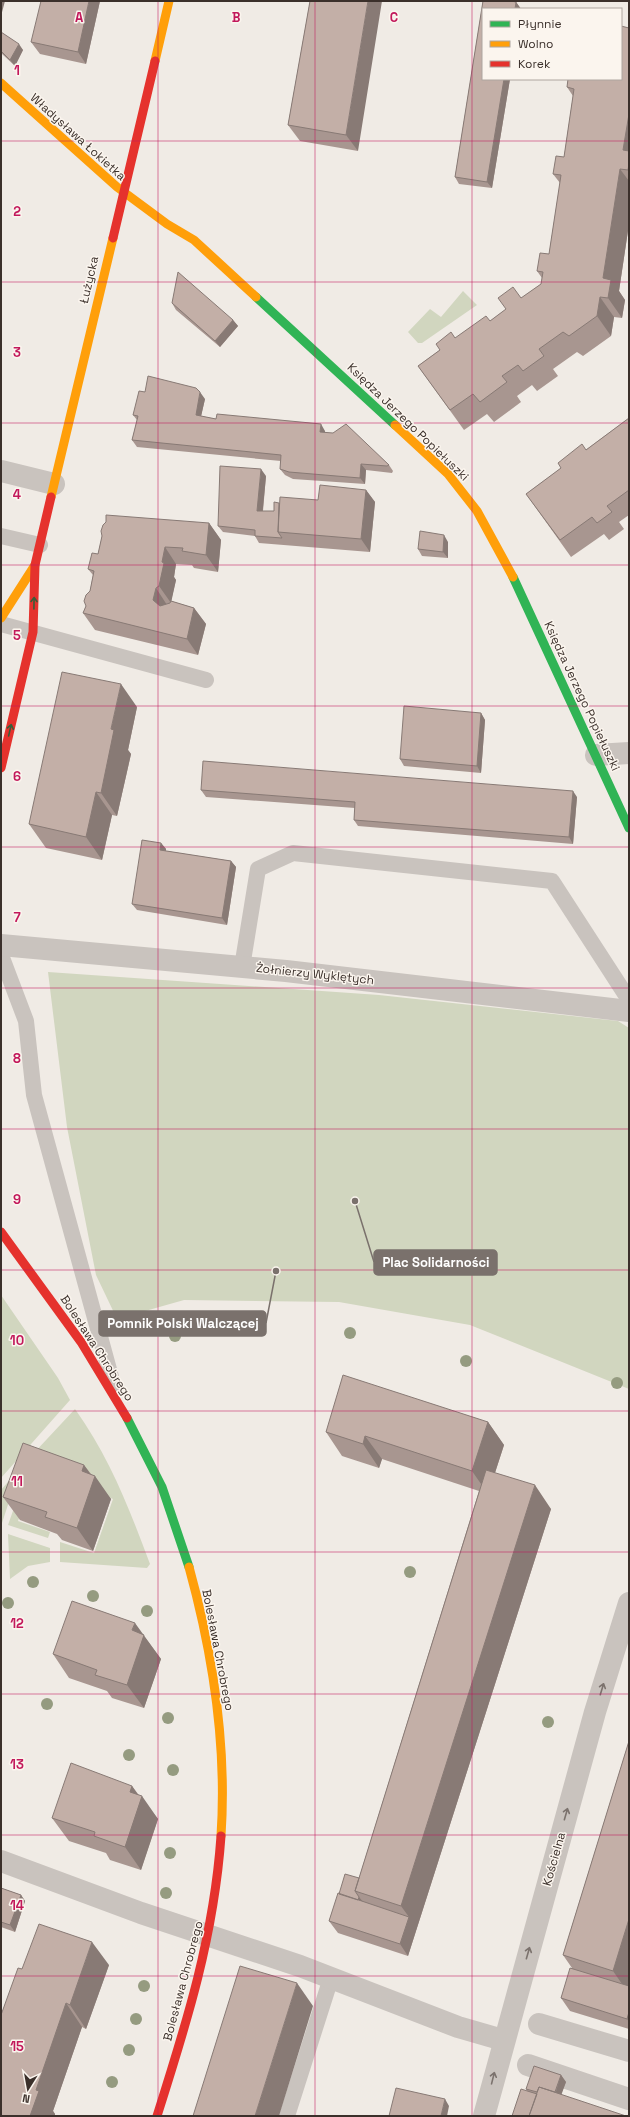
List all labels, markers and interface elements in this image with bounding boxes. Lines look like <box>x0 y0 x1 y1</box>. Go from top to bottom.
legend <box>482 8 622 80</box>
text: A <box>75 9 84 26</box>
text: B <box>232 9 241 26</box>
text: C <box>390 9 398 26</box>
text: Płynnie <box>518 16 562 32</box>
text: Wolno <box>518 36 553 52</box>
text: Korek <box>518 56 551 72</box>
text: 1 <box>14 62 20 79</box>
street label: Władysława Łokietka <box>27 90 129 184</box>
text: 2 <box>13 203 21 220</box>
street label: Łużycka <box>76 254 102 305</box>
text: 3 <box>13 344 21 361</box>
street label: Księdza Jerzego Popiełuszki <box>344 360 472 484</box>
text: 4 <box>13 486 21 503</box>
one-way arrow <box>30 597 37 610</box>
street label: Księdza Jerzego Popiełuszki <box>540 619 624 773</box>
text: 5 <box>13 627 21 644</box>
one-way arrow <box>6 724 14 737</box>
text: 6 <box>13 768 21 785</box>
text: 7 <box>13 909 21 926</box>
street label: Żołnierzy Wyklętych <box>255 960 375 988</box>
text: 8 <box>13 1050 21 1067</box>
text: 9 <box>13 1191 21 1208</box>
callout: Plac Solidarności <box>374 1250 497 1275</box>
text: Plac Solidarności <box>382 1254 490 1271</box>
street label: Bolesława Chrobrego <box>57 1292 137 1404</box>
callout: Pomnik Polski Walczącej <box>99 1311 266 1336</box>
text: Pomnik Polski Walczącej <box>107 1315 259 1332</box>
text: 10 <box>10 1332 24 1349</box>
text: 11 <box>11 1473 23 1490</box>
street label: Bolesława Chrobrego <box>198 1588 238 1712</box>
text: 12 <box>10 1615 24 1632</box>
one-way arrow <box>599 1683 606 1696</box>
text: 13 <box>10 1756 24 1773</box>
one-way arrow <box>563 1808 570 1821</box>
street label: Kościelna <box>539 1830 569 1888</box>
text: 14 <box>10 1897 24 1914</box>
street label: Bolesława Chrobrego <box>159 1919 207 2043</box>
one-way arrow <box>524 1946 532 1959</box>
text: 15 <box>10 2038 24 2055</box>
north arrow <box>8 2069 48 2109</box>
one-way arrow <box>490 2072 498 2085</box>
text: N <box>21 2091 31 2106</box>

